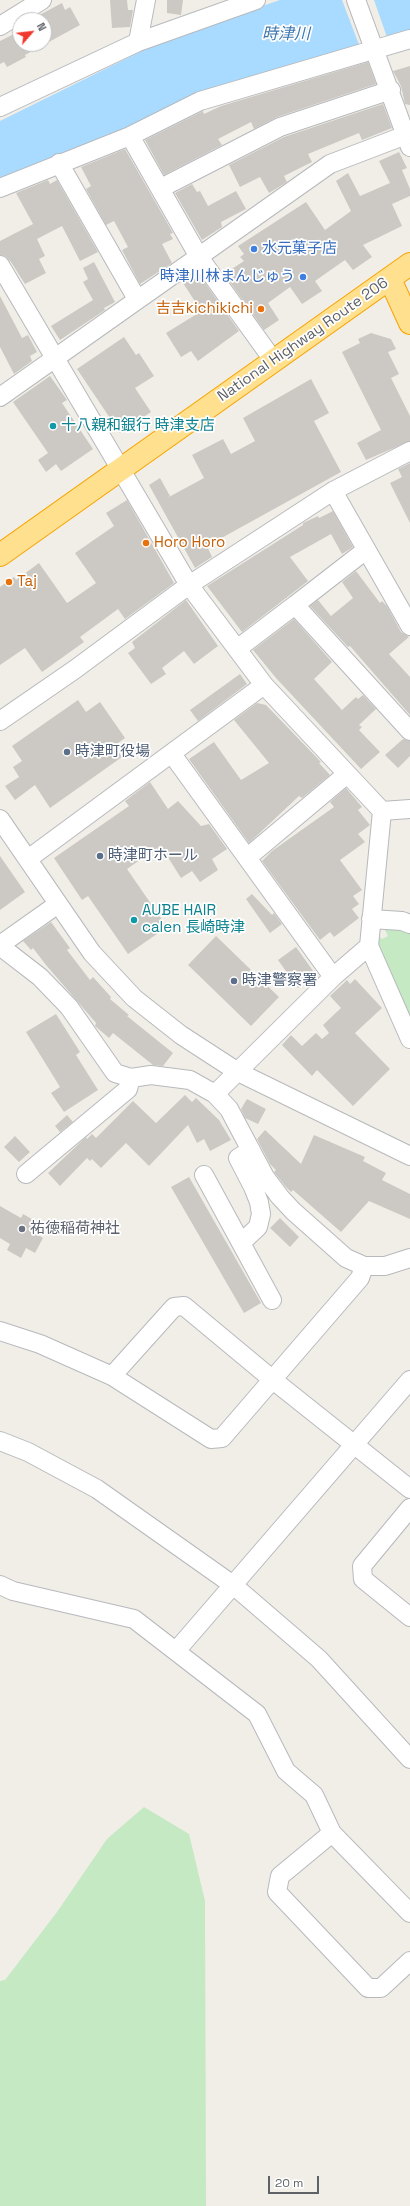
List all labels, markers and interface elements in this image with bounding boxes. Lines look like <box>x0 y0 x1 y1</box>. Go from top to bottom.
north arrow <box>12 12 52 52</box>
text: N <box>34 20 50 33</box>
water label: 時津川 <box>262 25 310 45</box>
place label: 水元菓子店 <box>262 240 337 258</box>
marker: 水元菓子店 <box>249 244 259 254</box>
place label: 時津川林まんじゅう <box>160 268 295 286</box>
marker: 時津川林まんじゅう <box>298 272 308 282</box>
street label: National Highway Route 206 <box>214 274 392 406</box>
place label: 吉吉kichikichi <box>156 300 253 318</box>
marker: 吉吉kichikichi <box>256 304 266 314</box>
place label: 十八親和銀行 時津支店 <box>61 417 215 435</box>
marker: 十八親和銀行 時津支店 <box>48 421 58 431</box>
place label: Horo Horo <box>154 534 225 552</box>
marker: Horo Horo <box>141 538 151 548</box>
place label: Taj <box>17 573 37 591</box>
marker: Taj <box>4 577 14 587</box>
place label: 時津町役場 <box>75 743 150 761</box>
marker: 時津町役場 <box>62 747 72 757</box>
place label: 時津町ホール <box>108 847 198 865</box>
marker: 時津町ホール <box>95 851 105 861</box>
place label: AUBE HAIR calen 長崎時津 <box>142 902 245 937</box>
marker: AUBE HAIR calen 長崎時津 <box>129 915 139 925</box>
place label: 時津警察署 <box>242 972 317 990</box>
marker: 時津警察署 <box>229 976 239 986</box>
place label: 祐徳稲荷神社 <box>30 1220 120 1238</box>
marker: 祐徳稲荷神社 <box>17 1224 27 1234</box>
scale bar <box>270 2168 321 2194</box>
text: 20 m <box>275 2175 303 2191</box>

